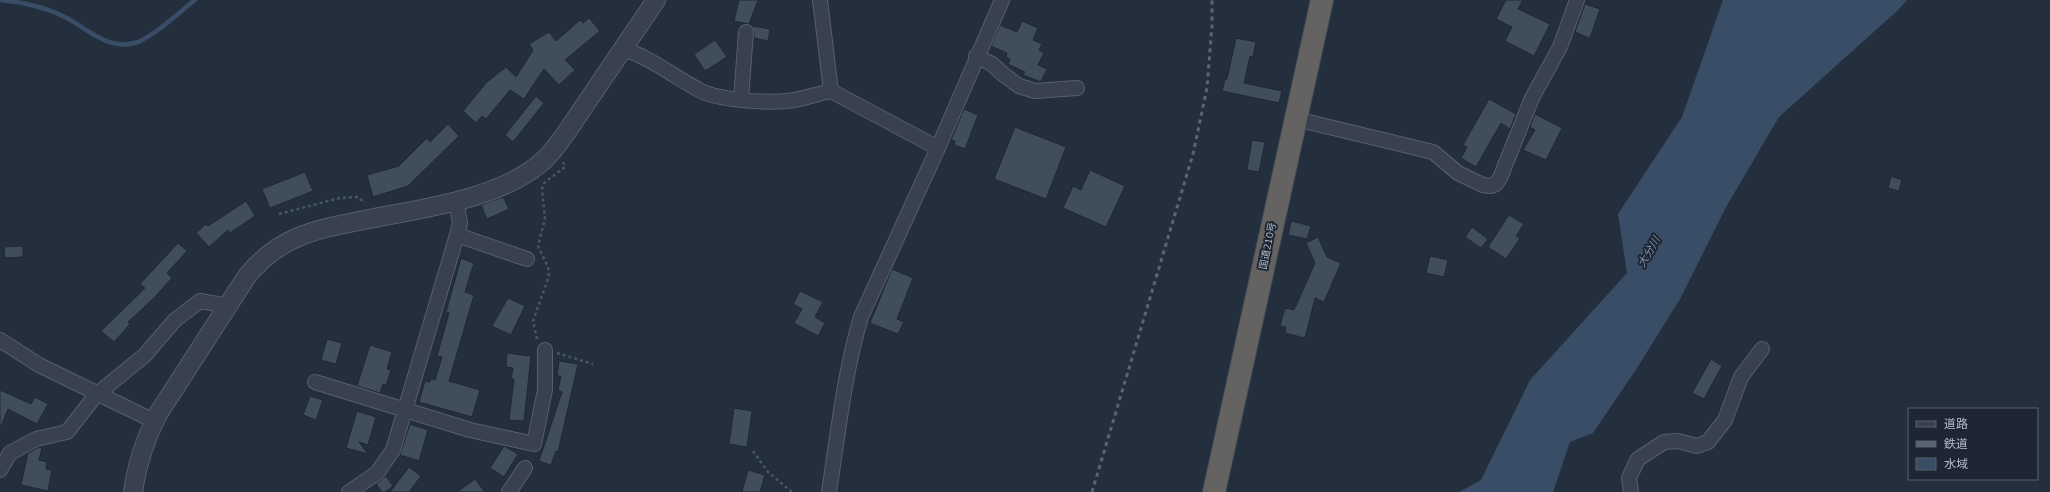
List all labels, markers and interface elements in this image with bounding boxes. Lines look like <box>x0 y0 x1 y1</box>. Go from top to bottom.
street label: 国道210号 <box>1256 221 1280 271</box>
water label: 大分川 <box>1634 233 1664 270</box>
legend <box>1908 408 2038 480</box>
text: 道路 <box>1944 416 1968 432</box>
text: 鉄道 <box>1944 436 1968 452</box>
text: 水域 <box>1944 456 1968 472</box>

